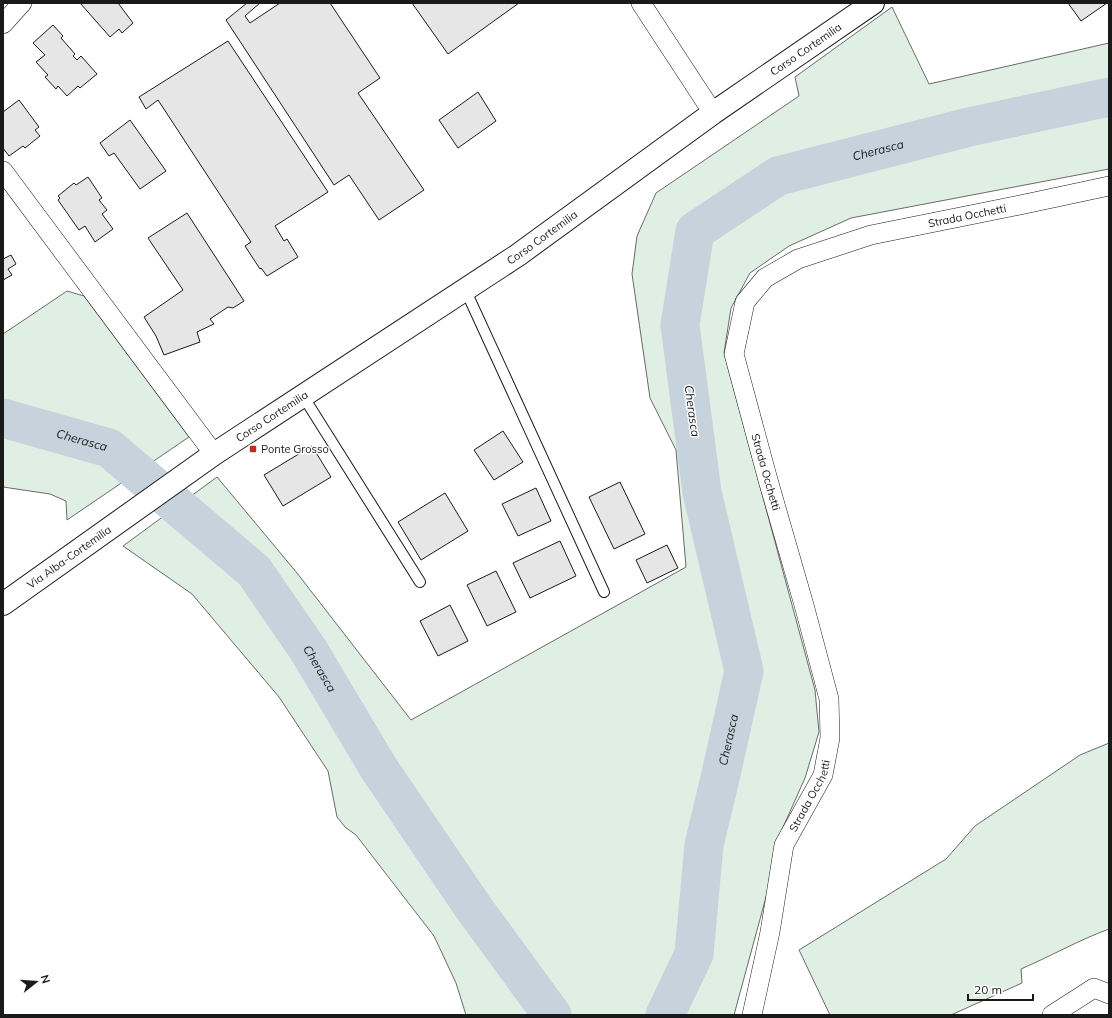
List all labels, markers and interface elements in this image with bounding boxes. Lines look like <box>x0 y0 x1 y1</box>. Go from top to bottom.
street label: Corso Cortemilia <box>767 20 844 79</box>
water label: Cherasca <box>851 136 905 164</box>
street label: Strada Occhetti <box>927 201 1007 230</box>
street label: Corso Cortemilia <box>504 207 580 267</box>
water label: Cherasca <box>681 384 704 438</box>
street label: Corso Cortemilia <box>233 387 311 445</box>
water label: Cherasca <box>55 426 109 454</box>
street label: Strada Occhetti <box>748 432 784 512</box>
place label: Ponte Grosso <box>261 442 329 456</box>
marker: Ponte Grosso <box>248 444 258 454</box>
street label: Via Alba-Cortemilia <box>24 522 114 592</box>
water label: Cherasca <box>300 642 340 695</box>
water label: Cherasca <box>715 713 741 767</box>
street label: Strada Occhetti <box>786 758 833 834</box>
north arrow <box>16 962 56 1002</box>
text: N <box>38 973 53 985</box>
scale bar <box>968 976 1033 1002</box>
text: 20 m <box>974 982 1002 997</box>

